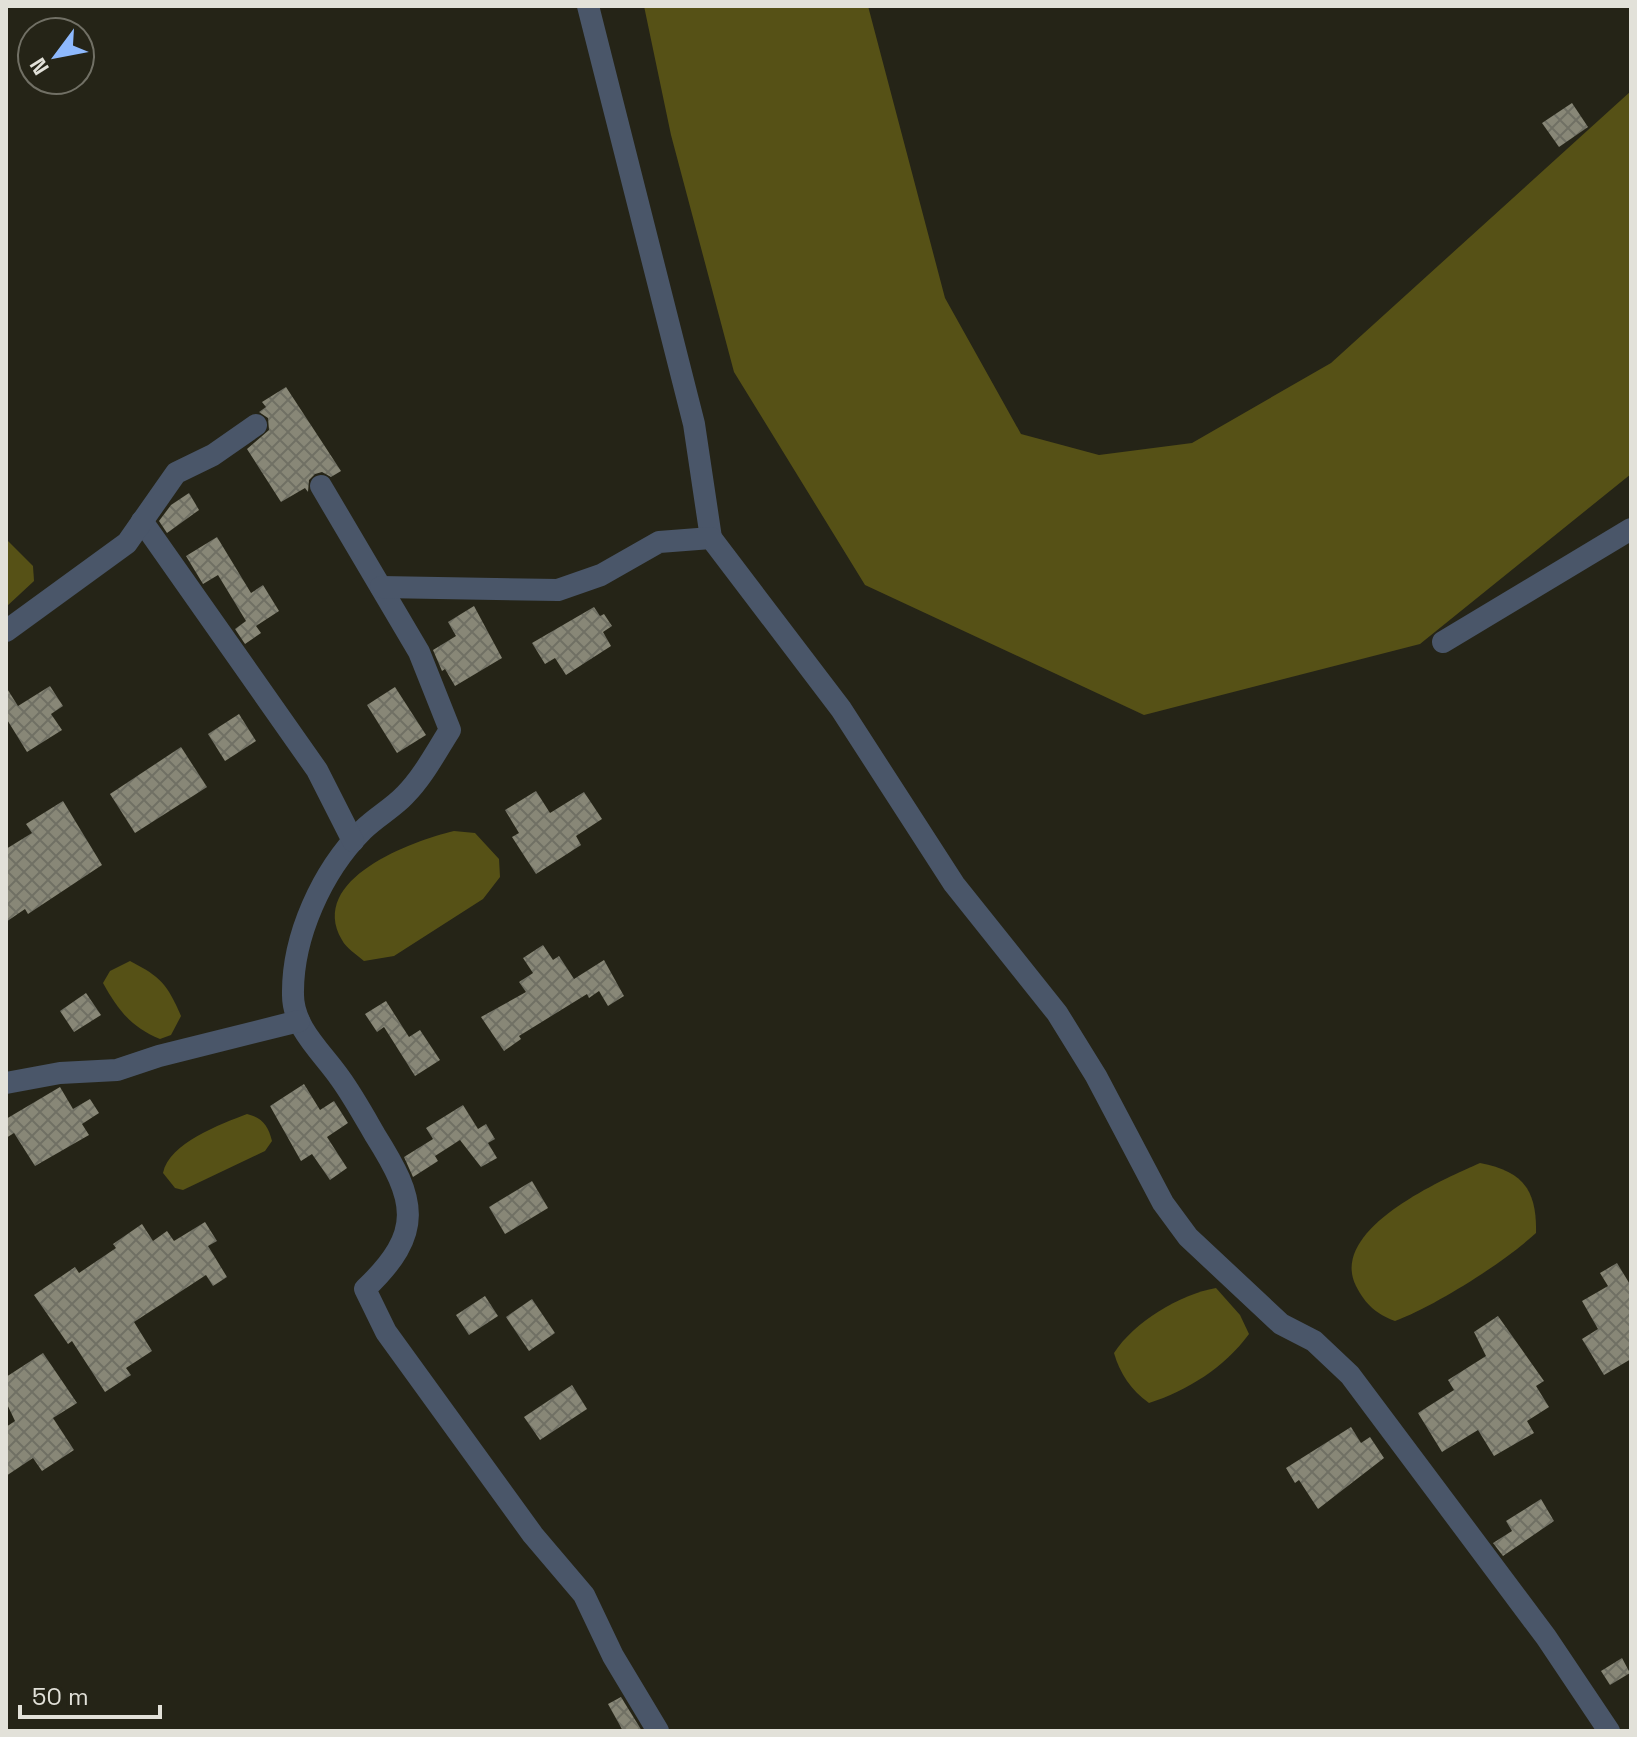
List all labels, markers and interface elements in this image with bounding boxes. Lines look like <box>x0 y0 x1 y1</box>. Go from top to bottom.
north arrow <box>16 16 96 96</box>
text: N <box>23 53 55 80</box>
scale bar <box>20 1669 160 1719</box>
text: 50 m <box>32 1681 89 1712</box>

